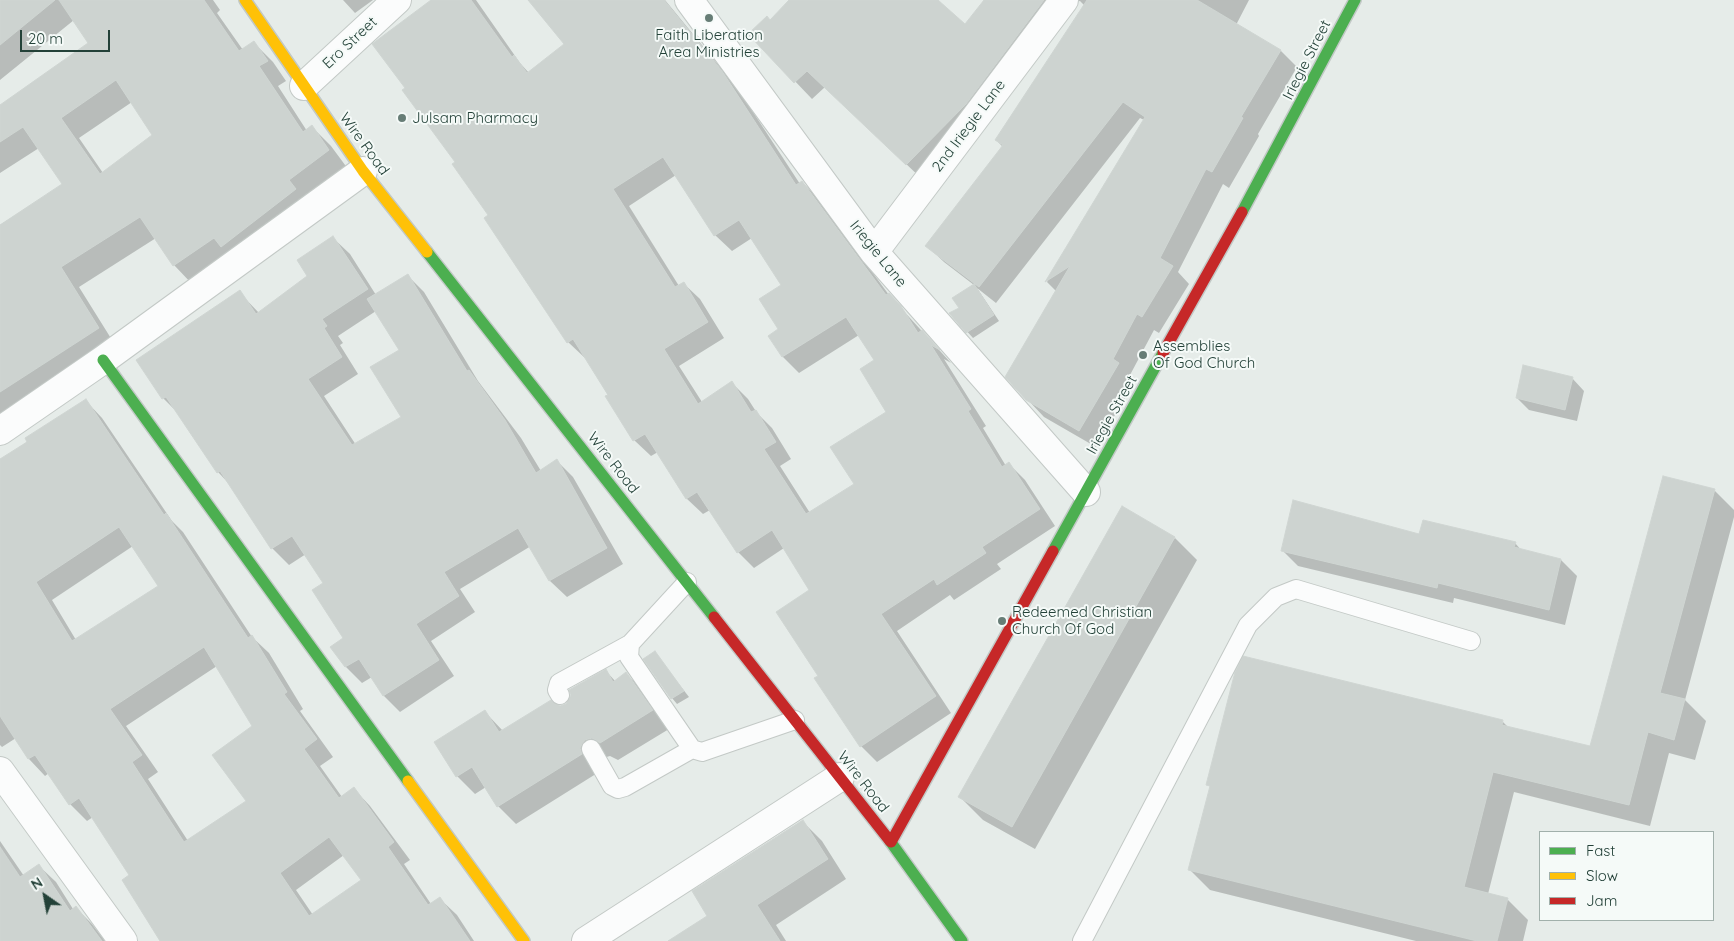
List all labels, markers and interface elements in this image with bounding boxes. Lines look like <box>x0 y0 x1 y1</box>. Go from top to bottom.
marker: Faith Liberation Area Ministries <box>703 12 715 24</box>
street label: Ero Street <box>319 13 381 73</box>
street label: Iriegie Street <box>1279 17 1335 103</box>
scale bar <box>22 20 112 52</box>
place label: Faith Liberation Area Ministries <box>655 26 763 61</box>
text: 20 m <box>28 29 63 48</box>
street label: 2nd Iriegie Lane <box>929 76 1009 176</box>
street label: Wire Road <box>335 109 393 179</box>
place label: Julsam Pharmacy <box>412 109 538 127</box>
marker: Julsam Pharmacy <box>396 112 408 124</box>
street label: Iriegie Lane <box>846 217 910 291</box>
place label: Assemblies Of God Church <box>1153 337 1255 372</box>
marker: Assemblies Of God Church <box>1137 349 1149 361</box>
street label: Iriegie Street <box>1083 372 1141 458</box>
street label: Wire Road <box>583 429 643 497</box>
place label: Redeemed Christian Church Of God <box>1012 603 1152 638</box>
marker: Redeemed Christian Church Of God <box>996 615 1008 627</box>
street label: Wire Road <box>833 748 893 816</box>
legend <box>1539 831 1714 921</box>
text: Fast <box>1586 841 1615 860</box>
text: Slow <box>1586 866 1618 885</box>
north arrow <box>20 871 70 921</box>
text: N <box>28 873 46 894</box>
text: Jam <box>1586 891 1617 910</box>

